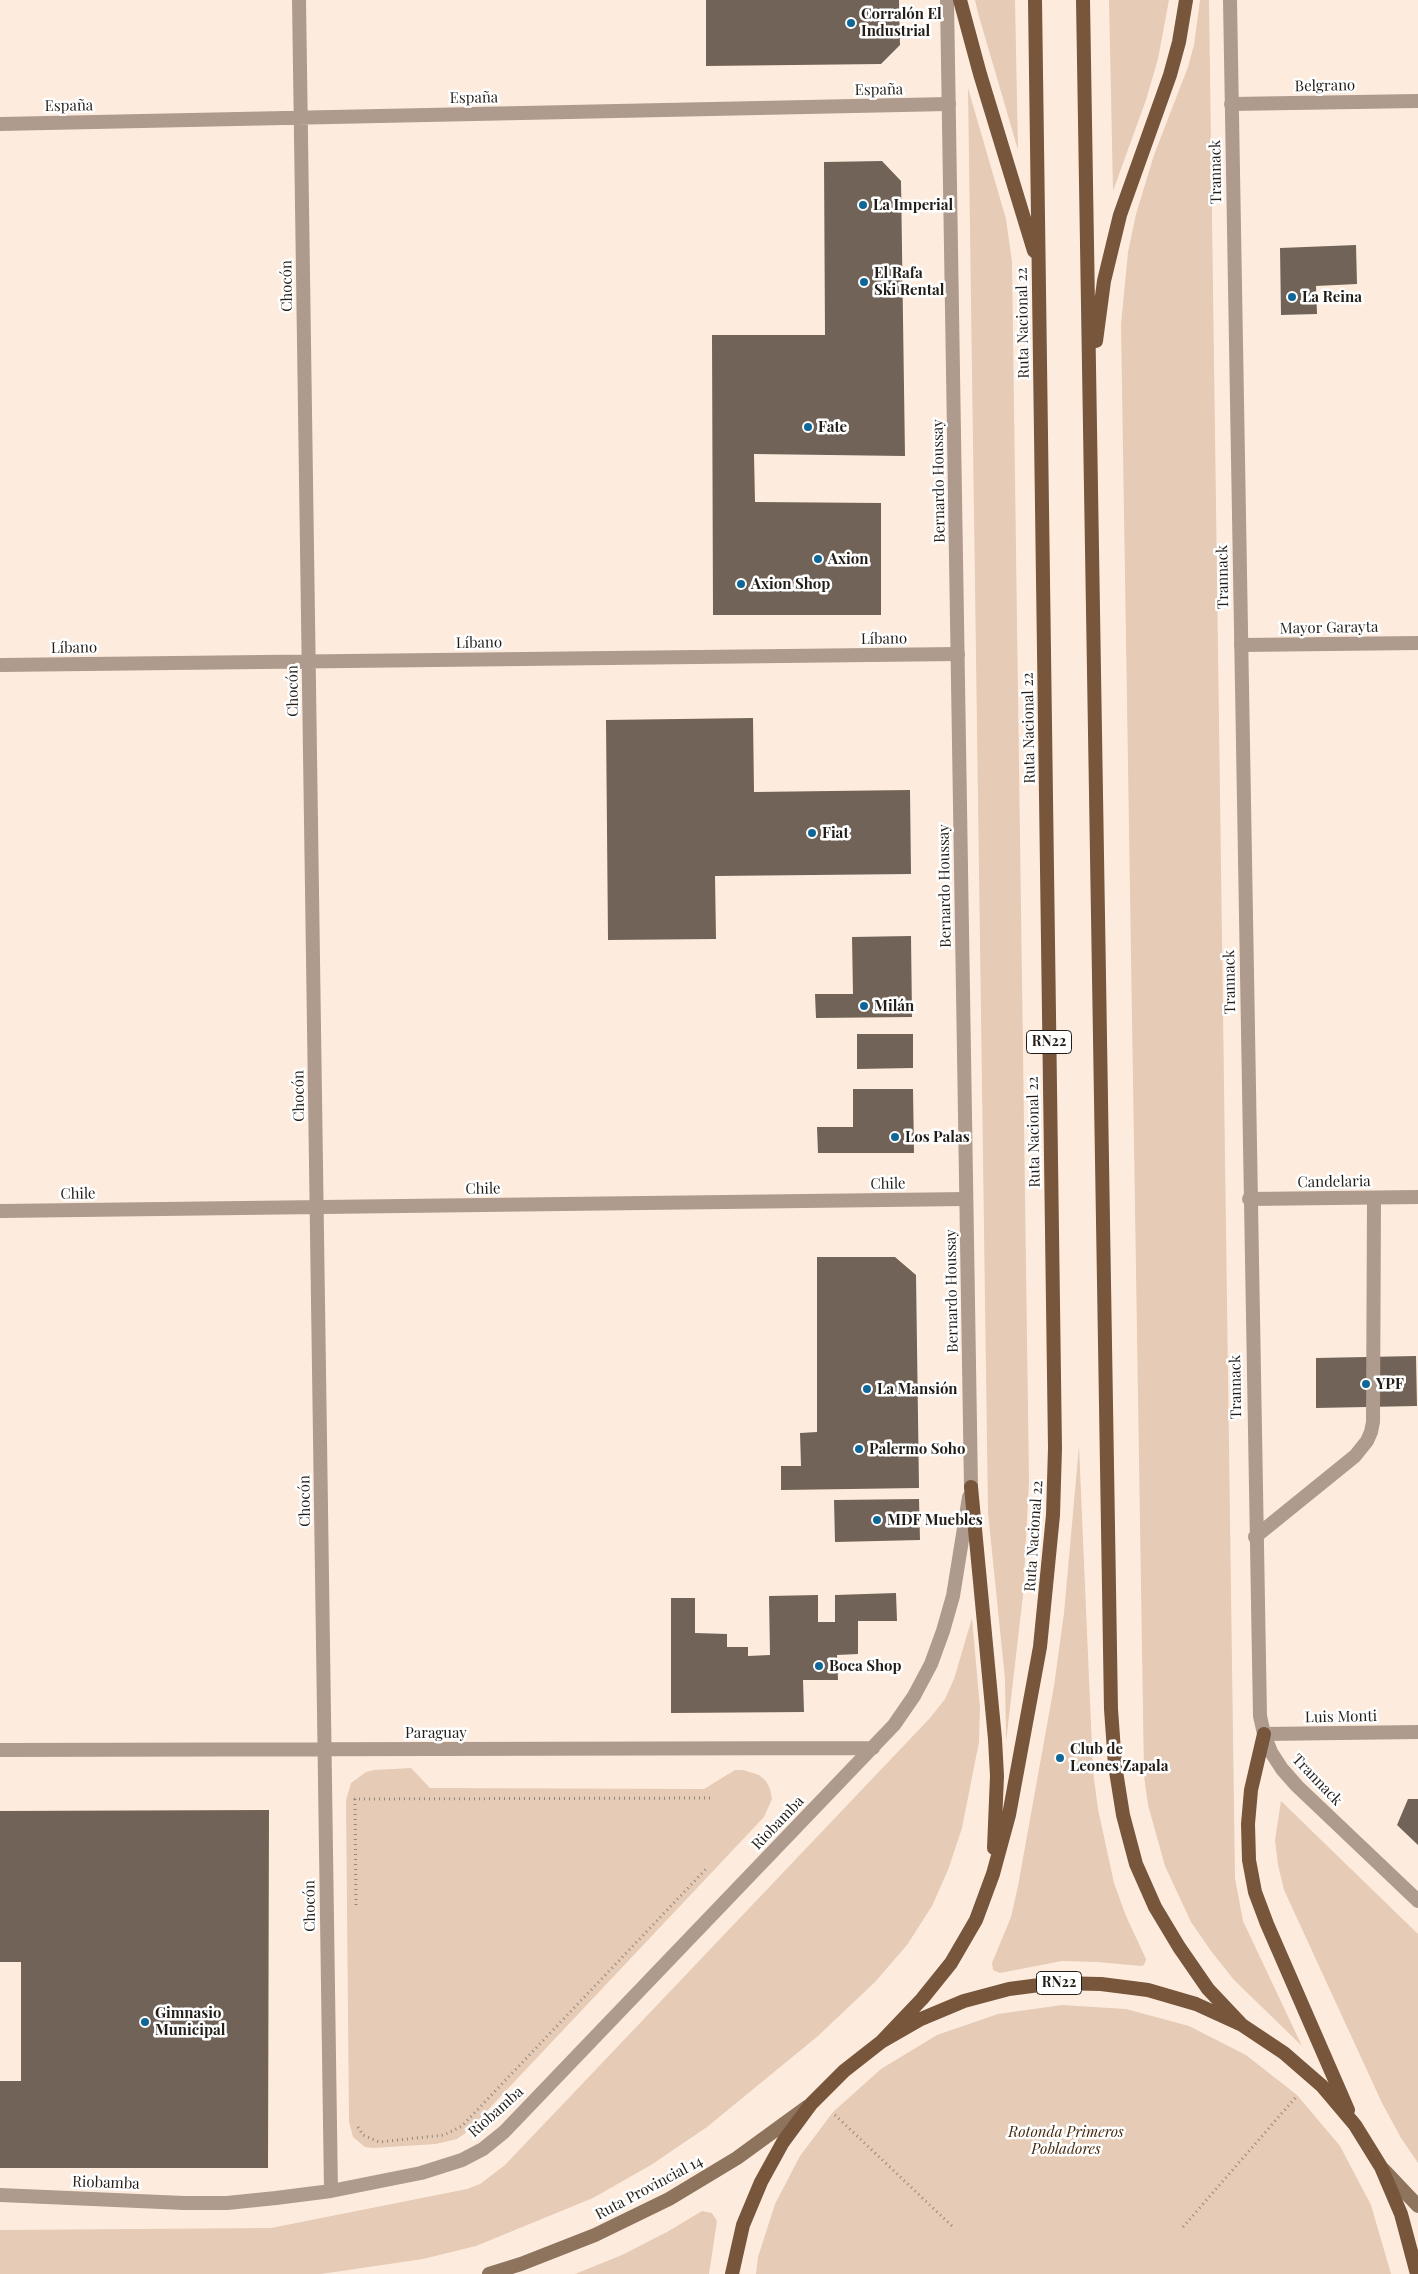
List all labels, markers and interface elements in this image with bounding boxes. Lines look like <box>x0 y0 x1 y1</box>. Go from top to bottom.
place label: Corralón El Industrial <box>861 5 942 40</box>
marker: Corralón El Industrial <box>845 17 857 29</box>
street label: Belgrano <box>1295 76 1355 96</box>
street label: España <box>855 81 903 99</box>
street label: España <box>450 89 498 107</box>
street label: España <box>45 97 93 115</box>
street label: Trannack <box>1206 140 1226 204</box>
place label: La Imperial <box>873 196 953 214</box>
marker: La Imperial <box>857 199 869 211</box>
street label: Chocón <box>278 260 296 312</box>
place label: El Rafa Ski Rental <box>874 264 944 299</box>
street label: Ruta Nacional 22 <box>1013 267 1033 379</box>
marker: El Rafa Ski Rental <box>858 276 870 288</box>
place label: La Reina <box>1302 288 1362 306</box>
marker: La Reina <box>1286 291 1298 303</box>
place label: Fate <box>818 418 847 436</box>
street label: Bernardo Houssay <box>929 419 949 543</box>
marker: Fate <box>802 421 814 433</box>
street label: Trannack <box>1213 545 1233 609</box>
place label: Axion <box>828 550 868 568</box>
marker: Axion <box>812 553 824 565</box>
place label: Axion Shop <box>751 575 830 593</box>
marker: Axion Shop <box>735 578 747 590</box>
street label: Mayor Garayta <box>1279 618 1379 638</box>
street label: Líbano <box>861 630 907 648</box>
street label: Líbano <box>456 634 502 652</box>
street label: Líbano <box>51 639 97 657</box>
street label: Chocón <box>284 665 302 717</box>
street label: Ruta Nacional 22 <box>1019 672 1039 784</box>
place label: Fiat <box>822 824 849 842</box>
street label: Bernardo Houssay <box>935 824 955 948</box>
marker: Fiat <box>806 827 818 839</box>
street label: Trannack <box>1220 950 1240 1014</box>
place label: Milán <box>874 997 914 1015</box>
marker: Milán <box>858 1000 870 1012</box>
road number: RN22 <box>1026 1030 1072 1054</box>
street label: Chocón <box>290 1070 308 1122</box>
street label: Ruta Nacional 22 <box>1024 1076 1044 1188</box>
place label: Los Palas <box>905 1128 970 1146</box>
marker: Los Palas <box>889 1131 901 1143</box>
street label: Candelaria <box>1297 1172 1371 1192</box>
street label: Chile <box>870 1175 906 1193</box>
street label: Chile <box>465 1180 501 1198</box>
street label: Chile <box>60 1185 96 1203</box>
street label: Bernardo Houssay <box>942 1229 962 1353</box>
street label: Trannack <box>1226 1355 1246 1419</box>
place label: YPF <box>1376 1375 1404 1393</box>
marker: YPF <box>1360 1378 1372 1390</box>
place label: La Mansión <box>877 1380 958 1398</box>
marker: La Mansión <box>861 1383 873 1395</box>
place label: Palermo Soho <box>869 1440 965 1458</box>
marker: Palermo Soho <box>853 1443 865 1455</box>
street label: Chocón <box>296 1475 314 1527</box>
street label: Ruta Nacional 22 <box>1021 1480 1047 1592</box>
place label: MDF Muebles <box>887 1511 983 1529</box>
marker: MDF Muebles <box>871 1514 883 1526</box>
place label: Boca Shop <box>829 1657 902 1675</box>
marker: Boca Shop <box>813 1660 825 1672</box>
street label: Luis Monti <box>1305 1707 1377 1727</box>
street label: Paraguay <box>405 1724 467 1742</box>
place label: Club de Leones Zapala <box>1070 1740 1168 1775</box>
street label: Trannack <box>1288 1751 1346 1809</box>
marker: Club de Leones Zapala <box>1054 1752 1066 1764</box>
street label: Riobamba <box>748 1792 808 1854</box>
street label: Chocón <box>301 1880 319 1932</box>
road number: RN22 <box>1036 1972 1082 1995</box>
place label: Gimnasio Municipal <box>155 2004 225 2039</box>
marker: Gimnasio Municipal <box>139 2016 151 2028</box>
street label: Riobamba <box>465 2083 527 2141</box>
park label: Rotonda Primeros Pobladores <box>1008 2123 1124 2158</box>
street label: Ruta Provincial 14 <box>592 2152 706 2224</box>
street label: Riobamba <box>72 2173 140 2193</box>

